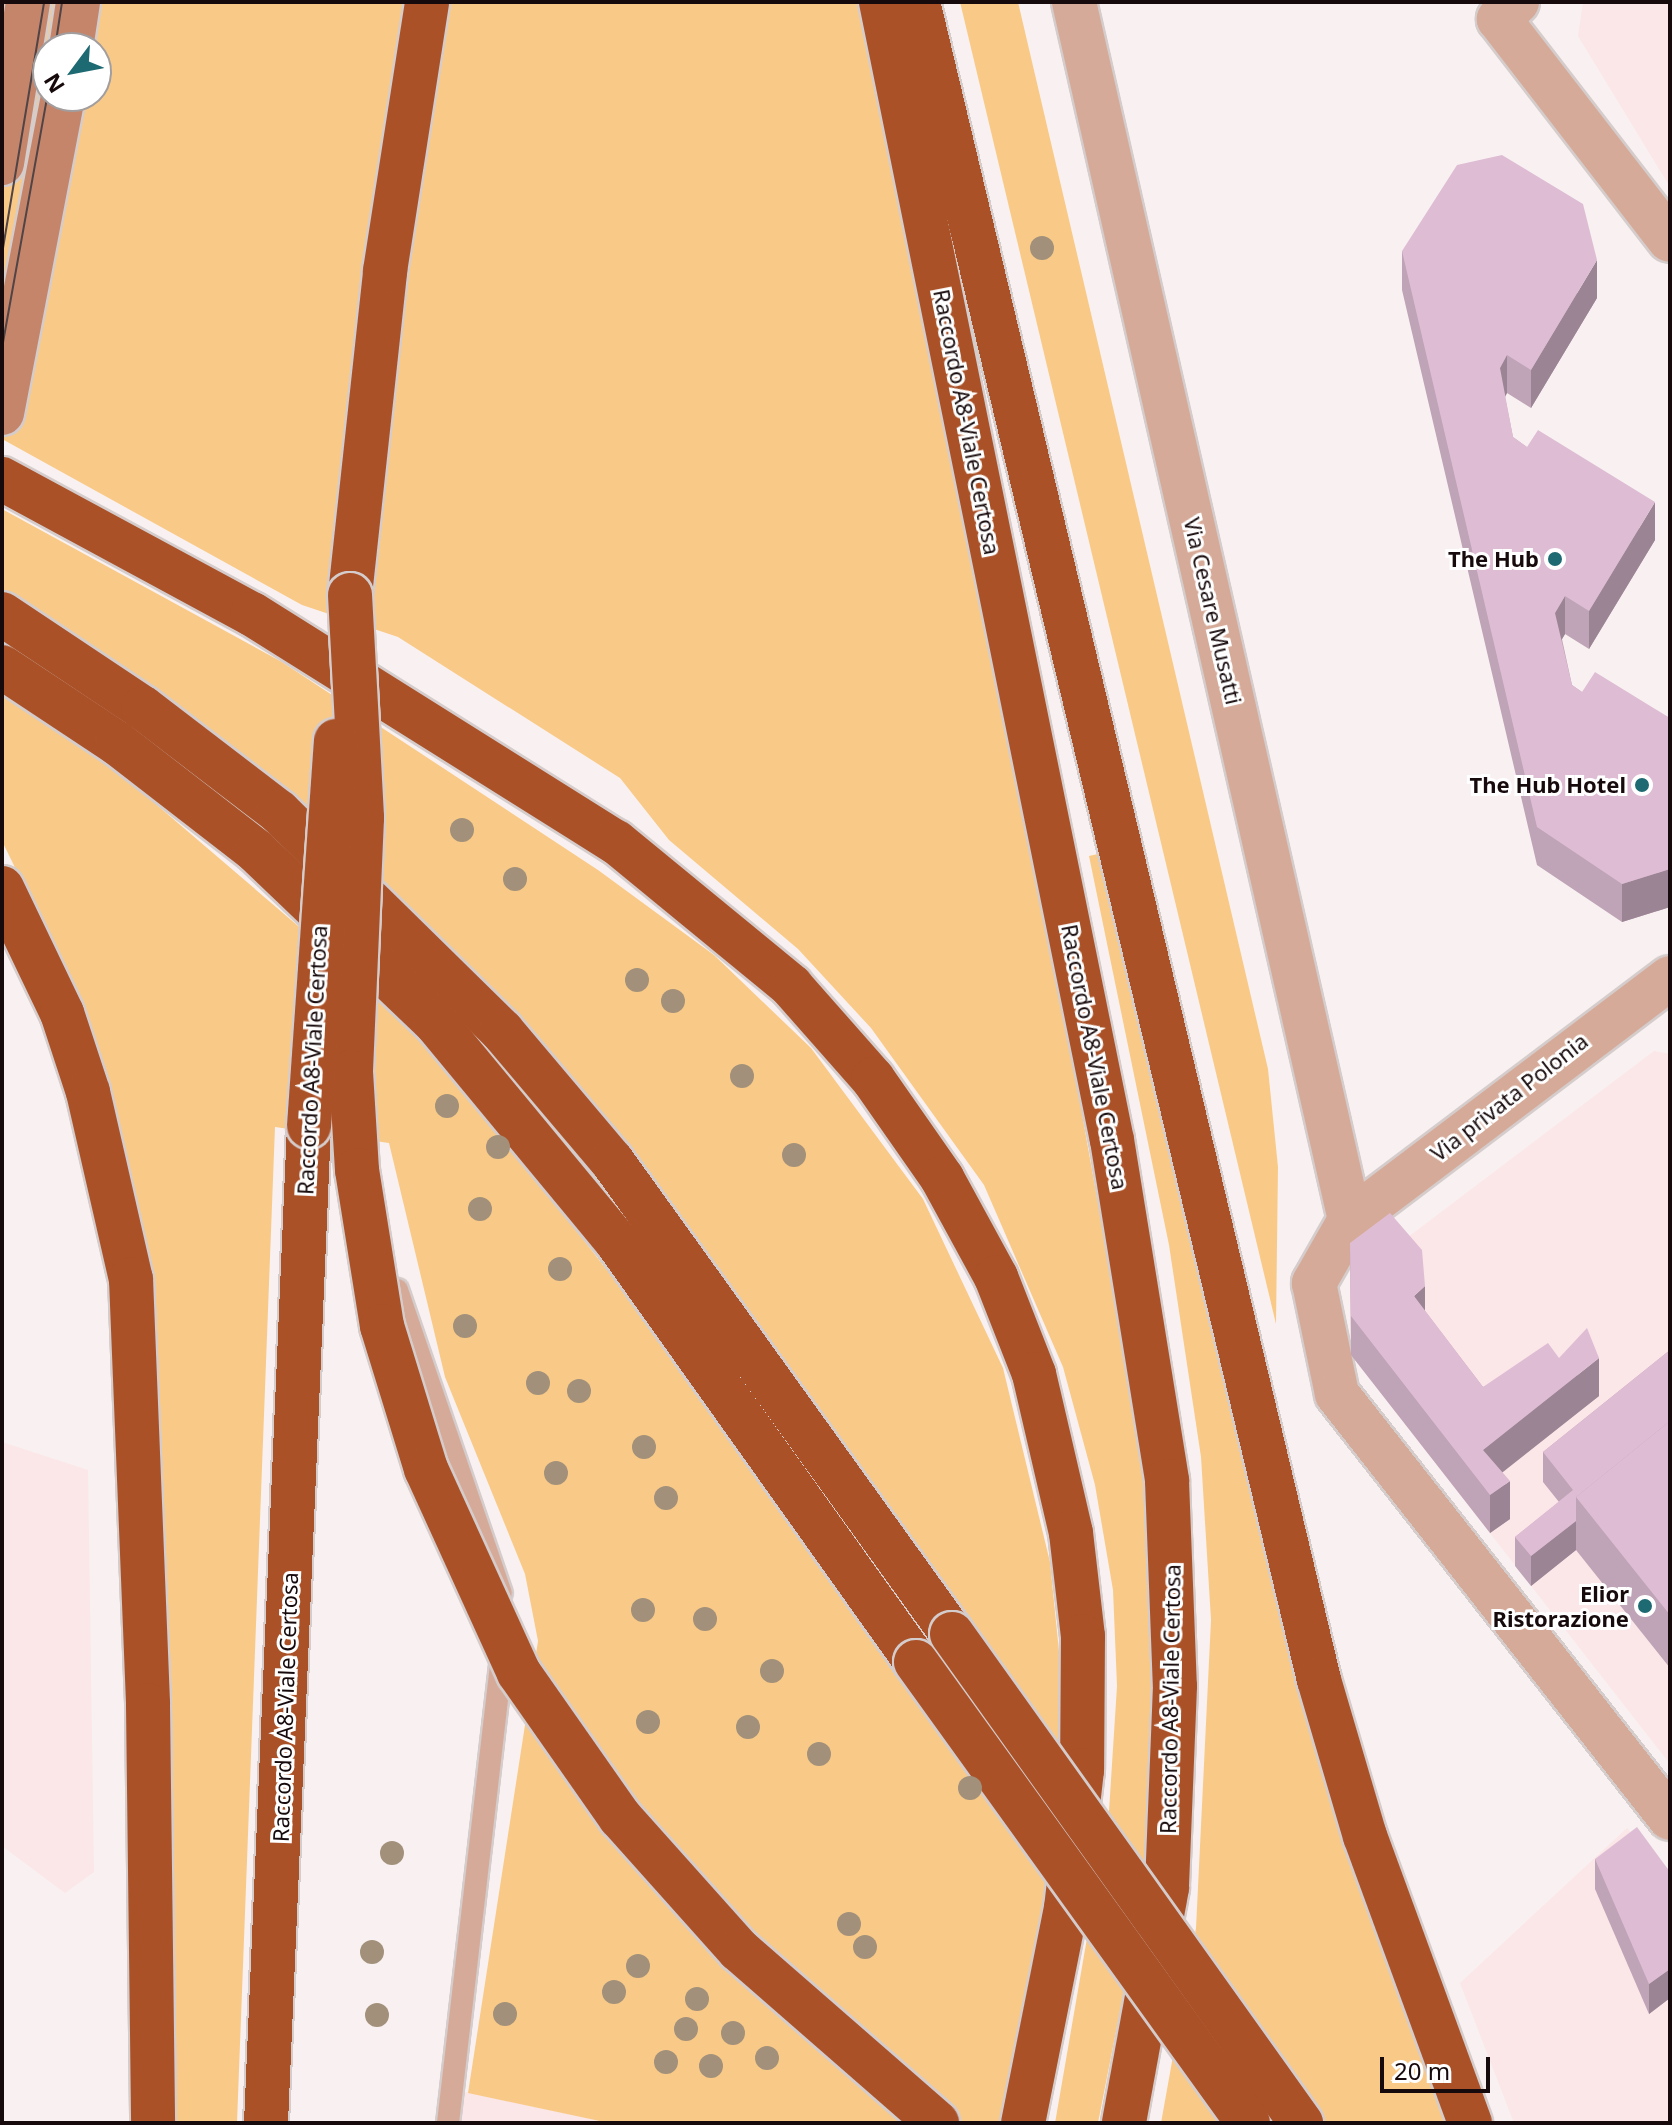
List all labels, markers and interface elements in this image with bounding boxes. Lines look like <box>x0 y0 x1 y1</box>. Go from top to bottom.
north arrow <box>32 32 112 112</box>
text: N <box>36 68 71 99</box>
street label: Raccordo A8-Viale Certosa <box>928 287 1006 557</box>
street label: Via Cesare Musatti <box>1179 515 1247 707</box>
place label: The Hub <box>1448 546 1539 572</box>
marker: The Hub <box>1546 550 1564 568</box>
place label: The Hub Hotel <box>1470 772 1626 798</box>
marker: The Hub Hotel <box>1633 776 1651 794</box>
street label: Raccordo A8-Viale Certosa <box>1056 922 1134 1192</box>
street label: Raccordo A8-Viale Certosa <box>292 925 332 1195</box>
street label: Via privata Polonia <box>1425 1028 1593 1166</box>
street label: Raccordo A8-Viale Certosa <box>1154 1564 1186 1834</box>
street label: Raccordo A8-Viale Certosa <box>267 1572 303 1842</box>
place label: Elior Ristorazione <box>1492 1580 1629 1632</box>
marker: Elior Ristorazione <box>1636 1597 1654 1615</box>
scale bar <box>1384 2041 1494 2091</box>
text: 20 m <box>1394 2054 1450 2087</box>

